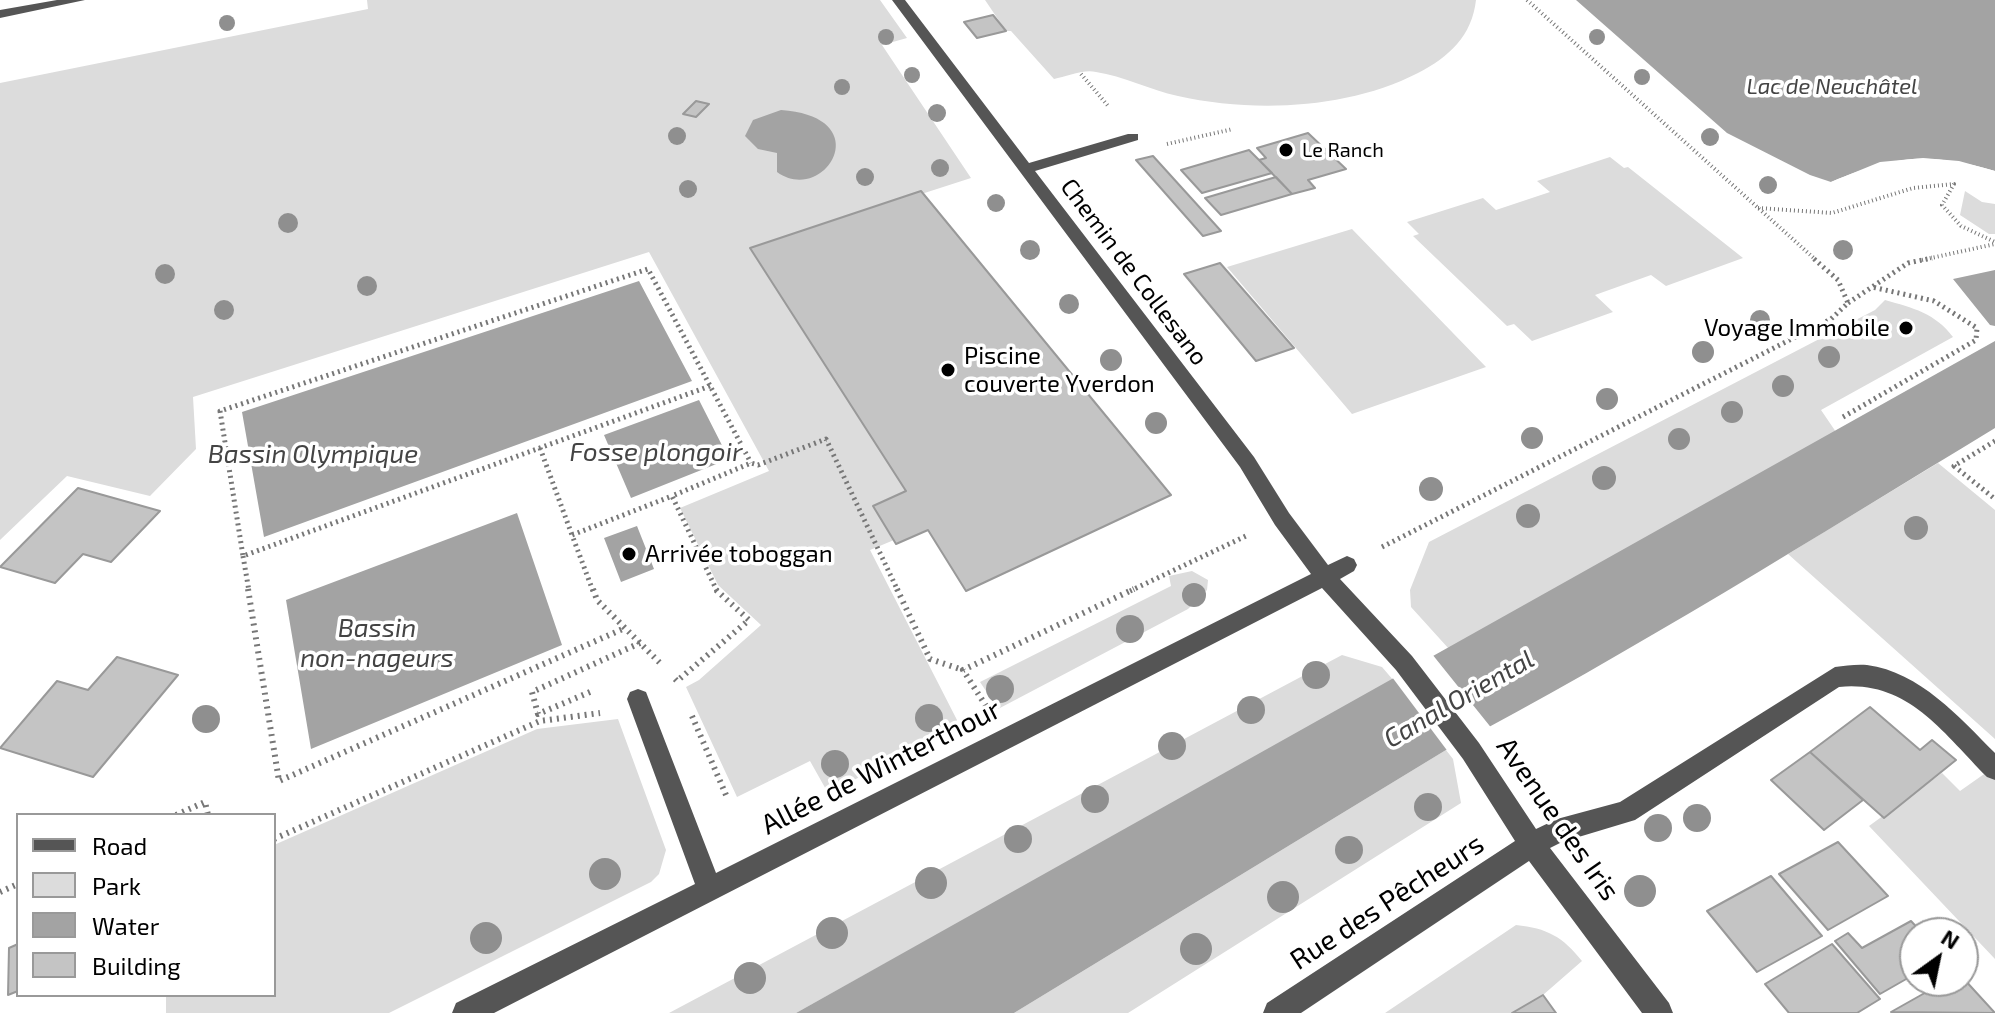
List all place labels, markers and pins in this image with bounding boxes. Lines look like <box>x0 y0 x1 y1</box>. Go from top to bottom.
place label: Le Ranch <box>1302 138 1384 162</box>
marker: Le Ranch <box>1277 141 1295 159</box>
place label: Voyage Immobile <box>1704 314 1890 342</box>
marker: Voyage Immobile <box>1897 319 1915 337</box>
place label: Piscine couverte Yverdon <box>964 342 1155 398</box>
marker: Piscine couverte Yverdon <box>939 361 957 379</box>
place label: Arrivée toboggan <box>645 540 833 568</box>
marker: Arrivée toboggan <box>620 545 638 563</box>

